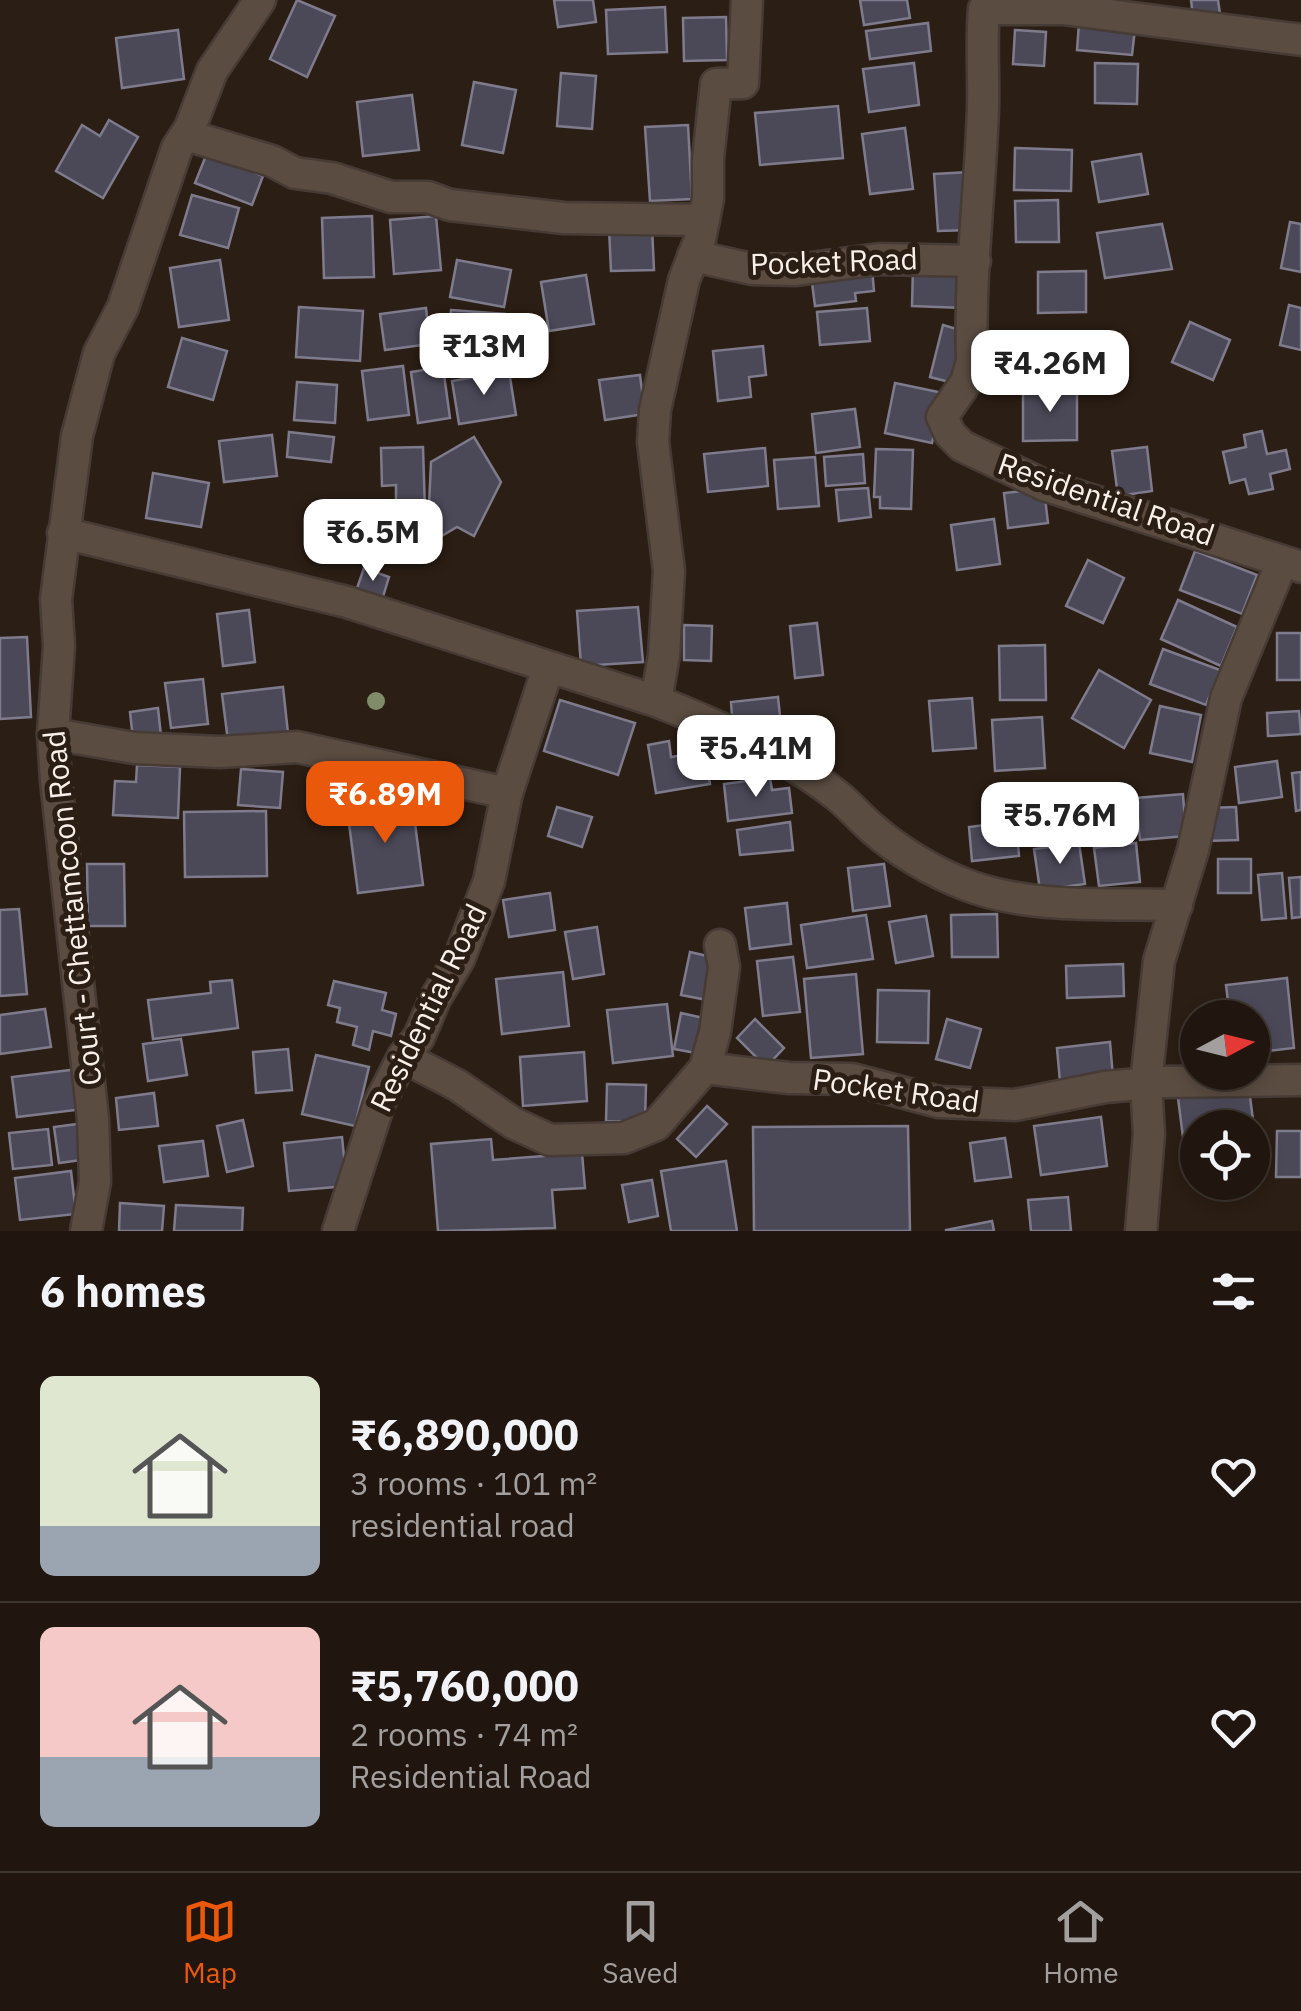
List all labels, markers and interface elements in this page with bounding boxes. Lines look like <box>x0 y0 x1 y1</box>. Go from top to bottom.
street label: Pocket Road <box>749 238 918 283</box>
pin: ₹13M <box>425 313 543 398</box>
text: ₹13M <box>442 324 526 366</box>
pin: ₹4.26M <box>969 330 1131 415</box>
text: ₹4.26M <box>993 341 1107 383</box>
street label: Residential Road <box>993 443 1220 554</box>
pin: ₹6.5M <box>303 499 443 584</box>
text: ₹6.5M <box>326 510 420 552</box>
pin: ₹5.41M <box>675 715 837 800</box>
text: ₹5.41M <box>699 726 813 768</box>
street label: Court - Chettamcoon Road <box>33 729 110 1088</box>
pin: ₹6.89M <box>304 761 466 846</box>
text: ₹6.89M <box>328 772 442 814</box>
pin: ₹5.76M <box>979 782 1141 867</box>
text: ₹5.76M <box>1003 793 1117 835</box>
street label: Residential Road <box>360 897 495 1118</box>
north arrow <box>1180 1000 1270 1090</box>
map controls <box>1180 1000 1270 1200</box>
street label: Pocket Road <box>810 1059 982 1121</box>
button: locate <box>1180 1110 1270 1200</box>
text: 6 homes <box>40 1264 206 1319</box>
icon: filters <box>1206 1264 1261 1319</box>
text: ₹6,890,000 <box>350 1407 579 1462</box>
icon: home <box>120 1416 240 1536</box>
icon: heart <box>1206 1449 1261 1504</box>
text: 3 rooms · 101 m² <box>350 1462 597 1504</box>
text: residential road <box>350 1504 575 1546</box>
text: ₹5,760,000 <box>350 1658 579 1713</box>
icon: home <box>120 1667 240 1787</box>
icon: heart <box>1206 1700 1261 1755</box>
text: 2 rooms · 74 m² <box>350 1713 578 1755</box>
text: Residential Road <box>350 1755 592 1797</box>
tab: Map <box>182 1894 237 1991</box>
tab: Saved <box>602 1894 678 1991</box>
tab: Home <box>1043 1894 1119 1991</box>

